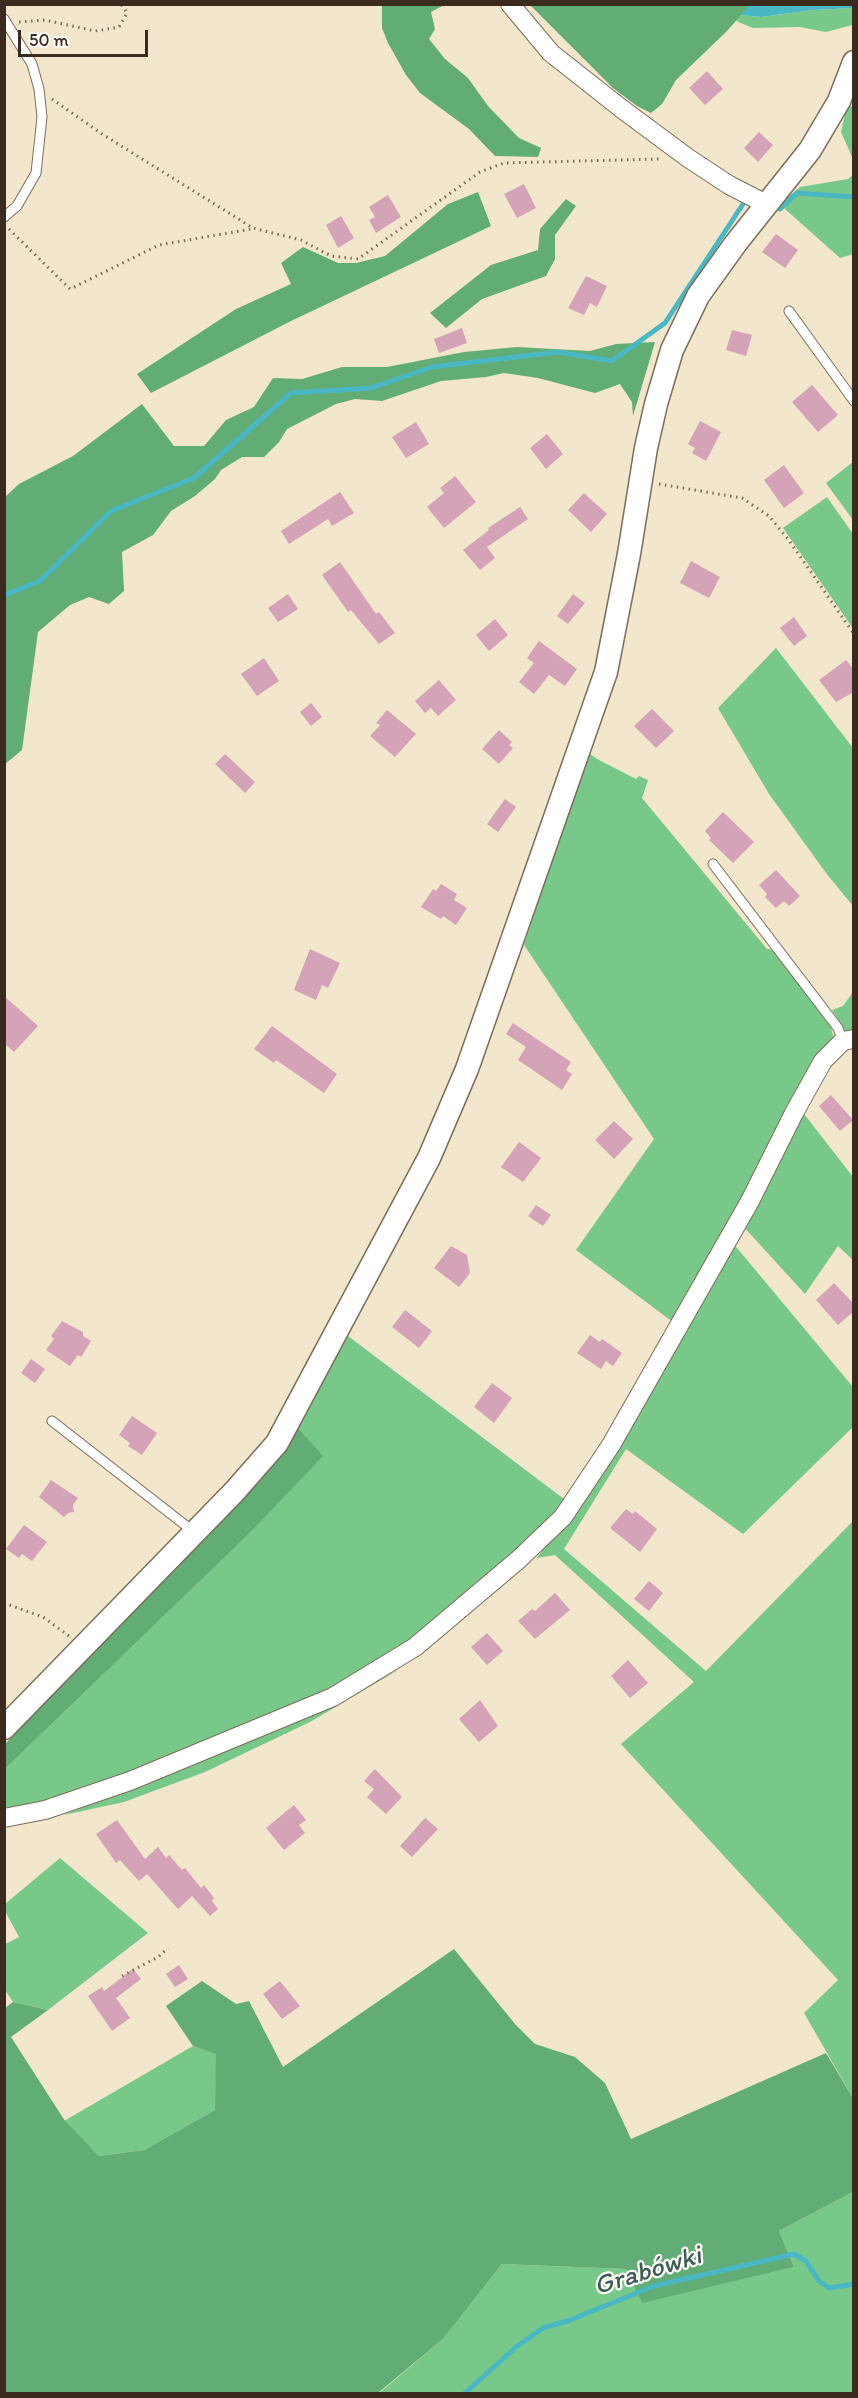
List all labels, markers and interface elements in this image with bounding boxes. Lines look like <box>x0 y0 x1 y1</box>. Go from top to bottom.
scale bar <box>21 18 152 56</box>
text: 50 m <box>29 29 69 51</box>
water label: Grabówki <box>590 2240 706 2304</box>

